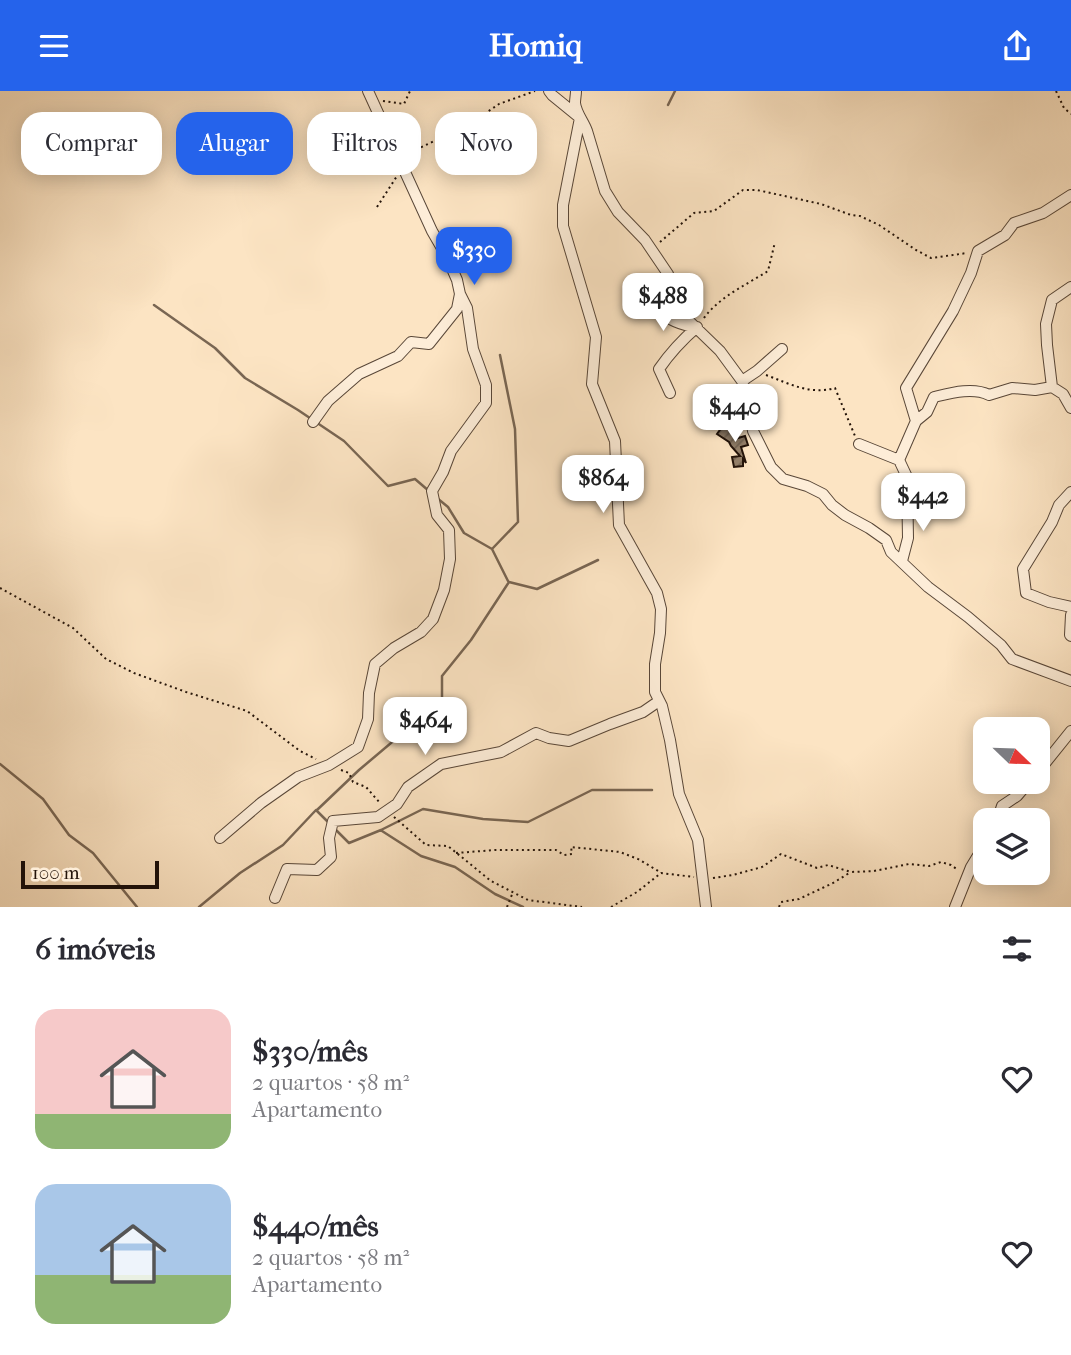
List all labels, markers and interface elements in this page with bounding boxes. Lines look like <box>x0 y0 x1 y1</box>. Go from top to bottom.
icon: menu <box>35 27 73 65</box>
text: Homiq <box>489 27 582 64</box>
icon: share <box>998 27 1036 65</box>
chip: Comprar <box>21 112 162 175</box>
chip: Alugar <box>176 112 293 175</box>
chip: Filtros <box>307 112 421 175</box>
chip: Novo <box>435 112 537 175</box>
pin: $330 <box>433 227 515 287</box>
text: $330 <box>452 236 496 263</box>
pin: $488 <box>622 273 704 333</box>
text: $488 <box>638 282 688 309</box>
pin: $440 <box>694 385 776 444</box>
text: $440 <box>709 393 761 420</box>
pin: $864 <box>562 455 644 515</box>
text: $864 <box>578 464 628 491</box>
pin: $442 <box>882 473 964 533</box>
text: $442 <box>897 482 949 509</box>
pin: $464 <box>384 697 466 757</box>
text: $464 <box>399 706 451 733</box>
north arrow <box>973 717 1050 795</box>
map controls <box>973 717 1050 885</box>
button: layers <box>973 808 1050 885</box>
scale bar <box>21 858 159 890</box>
text: 100 m <box>32 862 80 884</box>
icon: filters <box>998 930 1036 968</box>
text: 6 imóveis <box>35 932 155 967</box>
text: $330/mês <box>252 1034 368 1069</box>
icon: home <box>91 1037 175 1121</box>
icon: heart <box>998 1060 1036 1098</box>
text: 2 quartos · 58 m² <box>252 1069 409 1096</box>
text: Apartamento <box>252 1096 382 1123</box>
text: $440/mês <box>252 1209 379 1244</box>
icon: home <box>91 1212 175 1296</box>
icon: heart <box>998 1235 1036 1273</box>
text: 2 quartos · 58 m² <box>252 1244 409 1271</box>
text: Apartamento <box>252 1271 382 1298</box>

